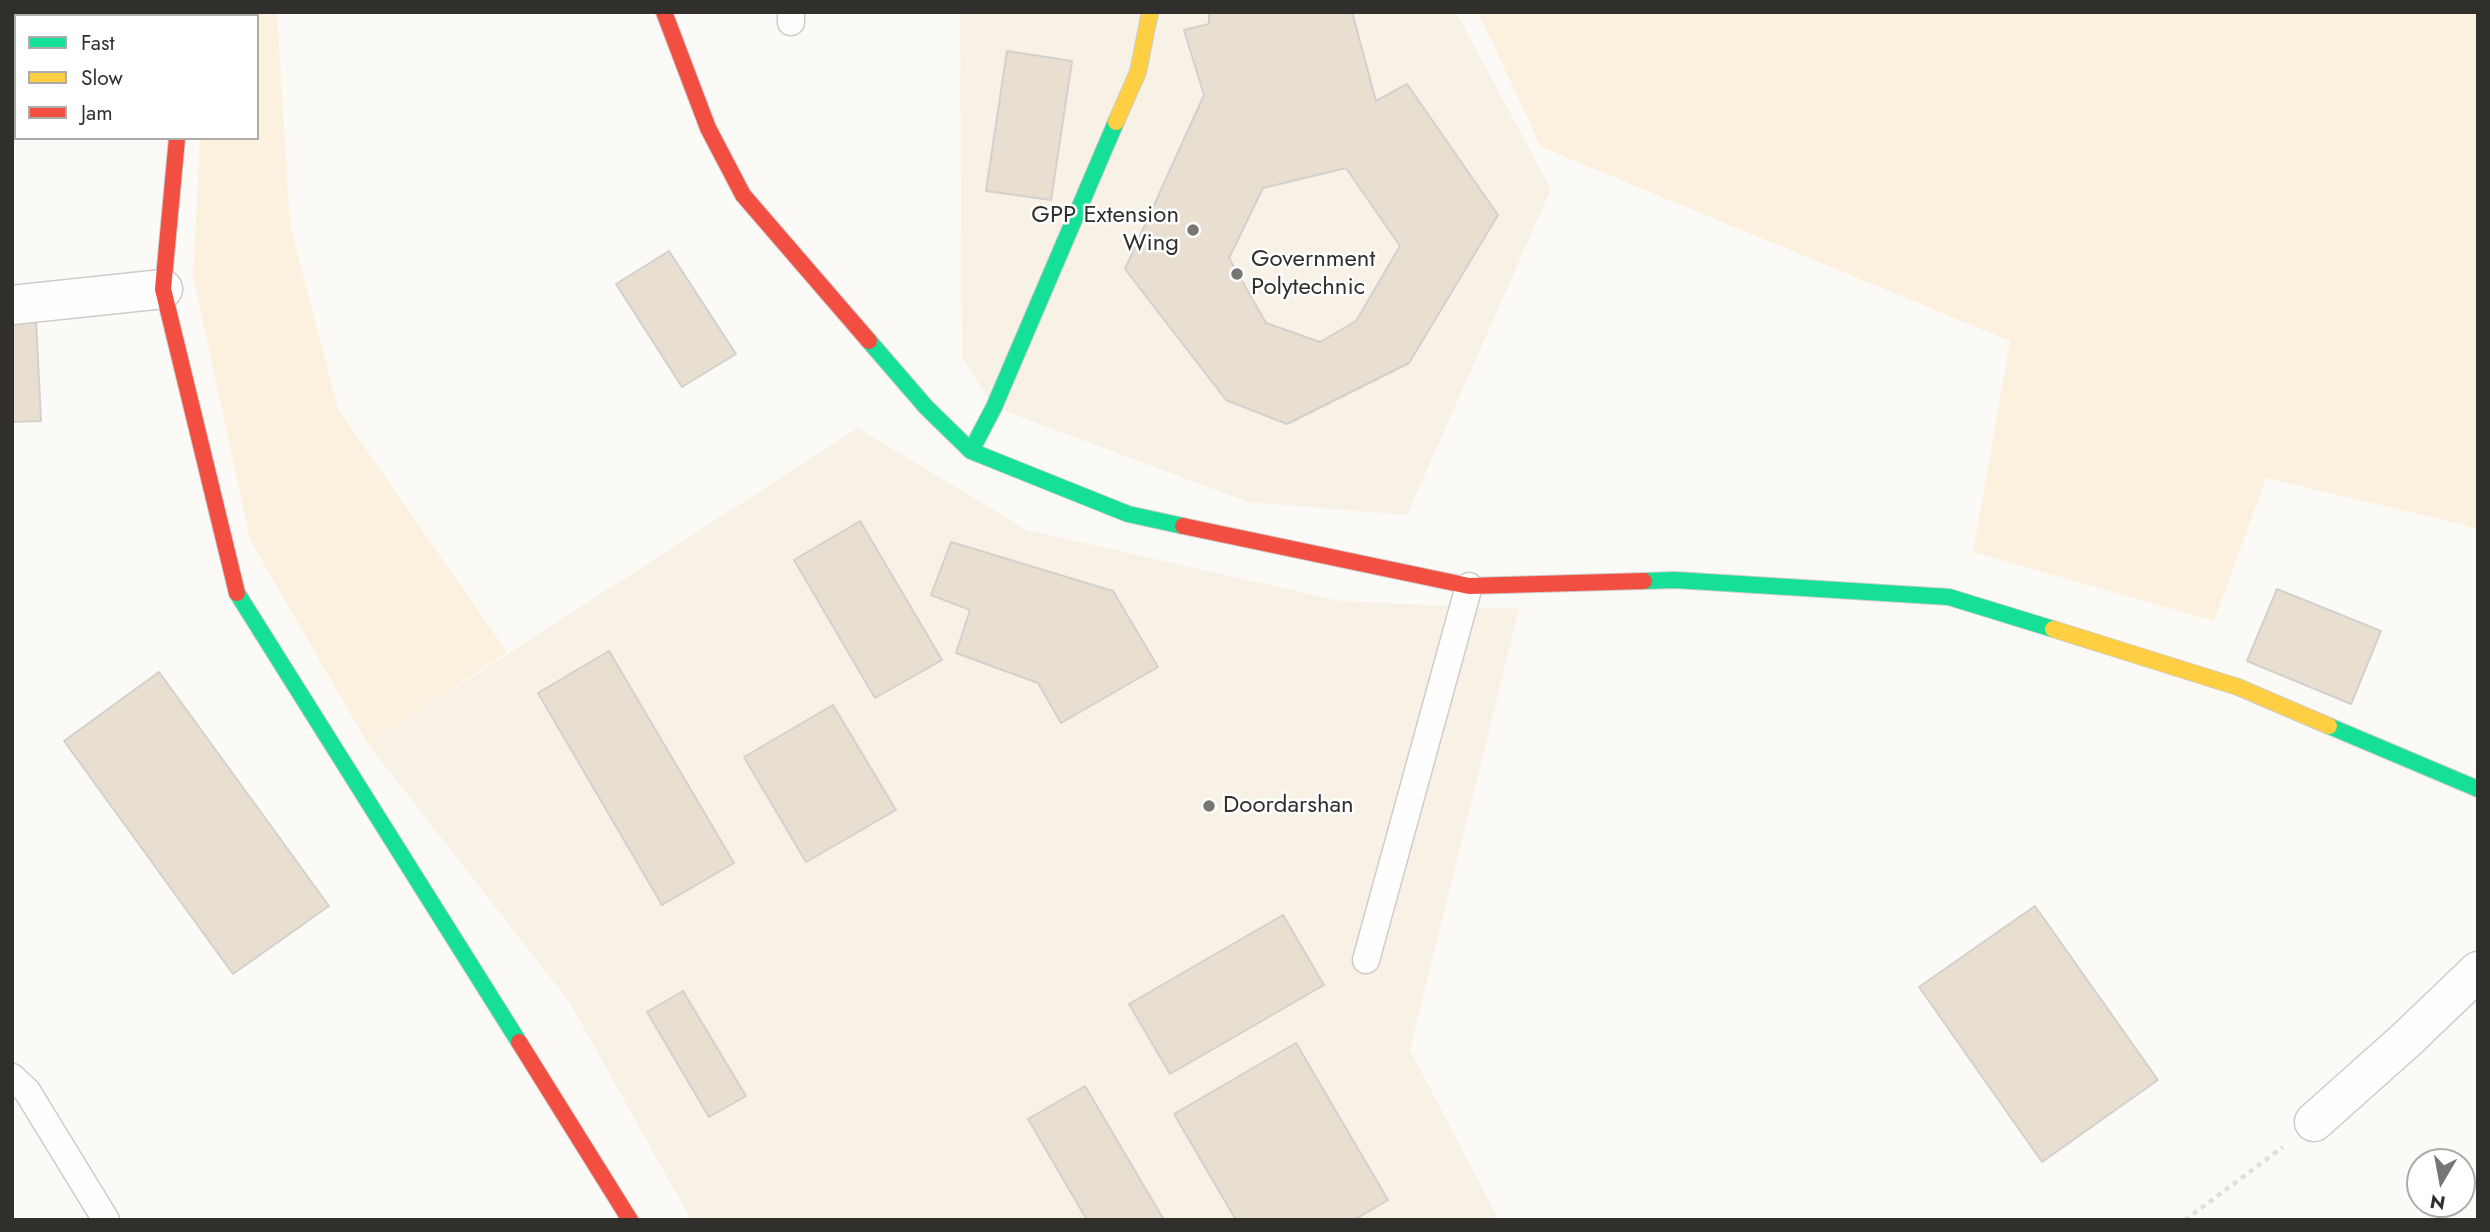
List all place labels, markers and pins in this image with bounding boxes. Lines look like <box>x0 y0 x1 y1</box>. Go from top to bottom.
place label: GPP Extension Wing <box>1031 202 1179 258</box>
marker: GPP Extension Wing <box>1185 222 1201 238</box>
place label: Government Polytechnic <box>1251 246 1375 302</box>
marker: Government Polytechnic <box>1229 266 1245 282</box>
place label: Doordarshan <box>1223 792 1354 820</box>
marker: Doordarshan <box>1201 798 1217 814</box>

